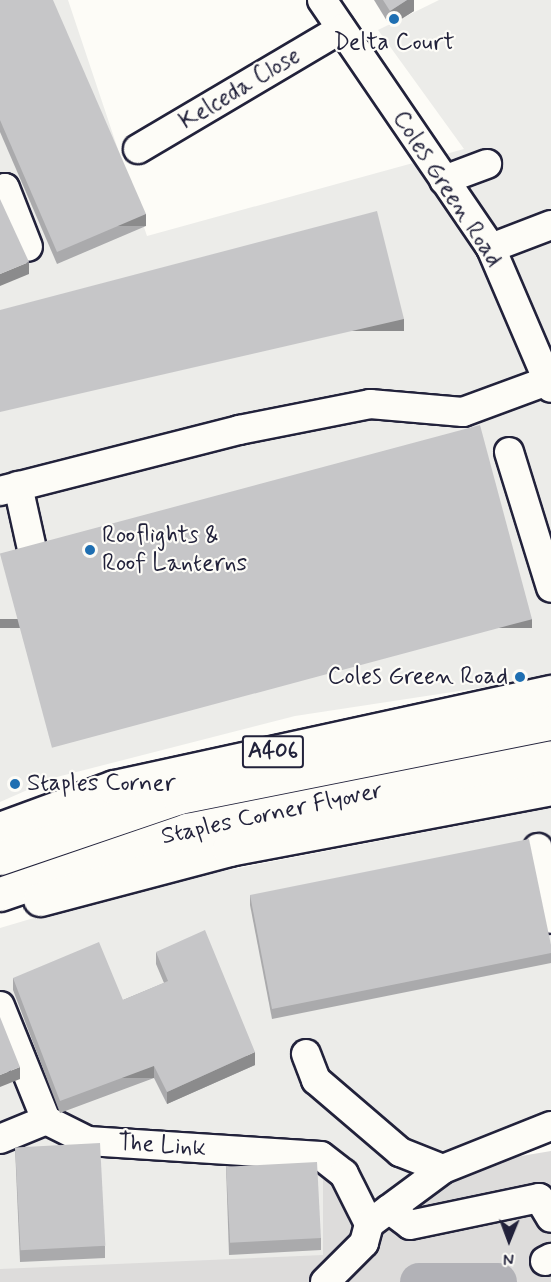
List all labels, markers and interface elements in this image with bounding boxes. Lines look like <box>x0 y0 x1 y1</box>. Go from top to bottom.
marker: Delta Court <box>387 12 401 26</box>
place label: Delta Court <box>334 29 454 57</box>
street label: Kelceda Close <box>173 41 307 137</box>
street label: Coles Green Road <box>386 105 508 273</box>
place label: Rooflights & Roof Lanterns <box>102 522 247 578</box>
marker: Rooflights & Roof Lanterns <box>83 543 97 557</box>
place label: Coles Green Road <box>327 663 508 691</box>
marker: Coles Green Road <box>513 670 527 684</box>
road number: A406 <box>242 733 304 771</box>
place label: Staples Corner <box>27 770 181 798</box>
street label: Staples Corner Flyover <box>156 776 388 852</box>
marker: Staples Corner <box>8 777 22 791</box>
street label: The Link <box>117 1129 207 1163</box>
north arrow <box>479 1210 539 1270</box>
text: N <box>503 1248 514 1269</box>

